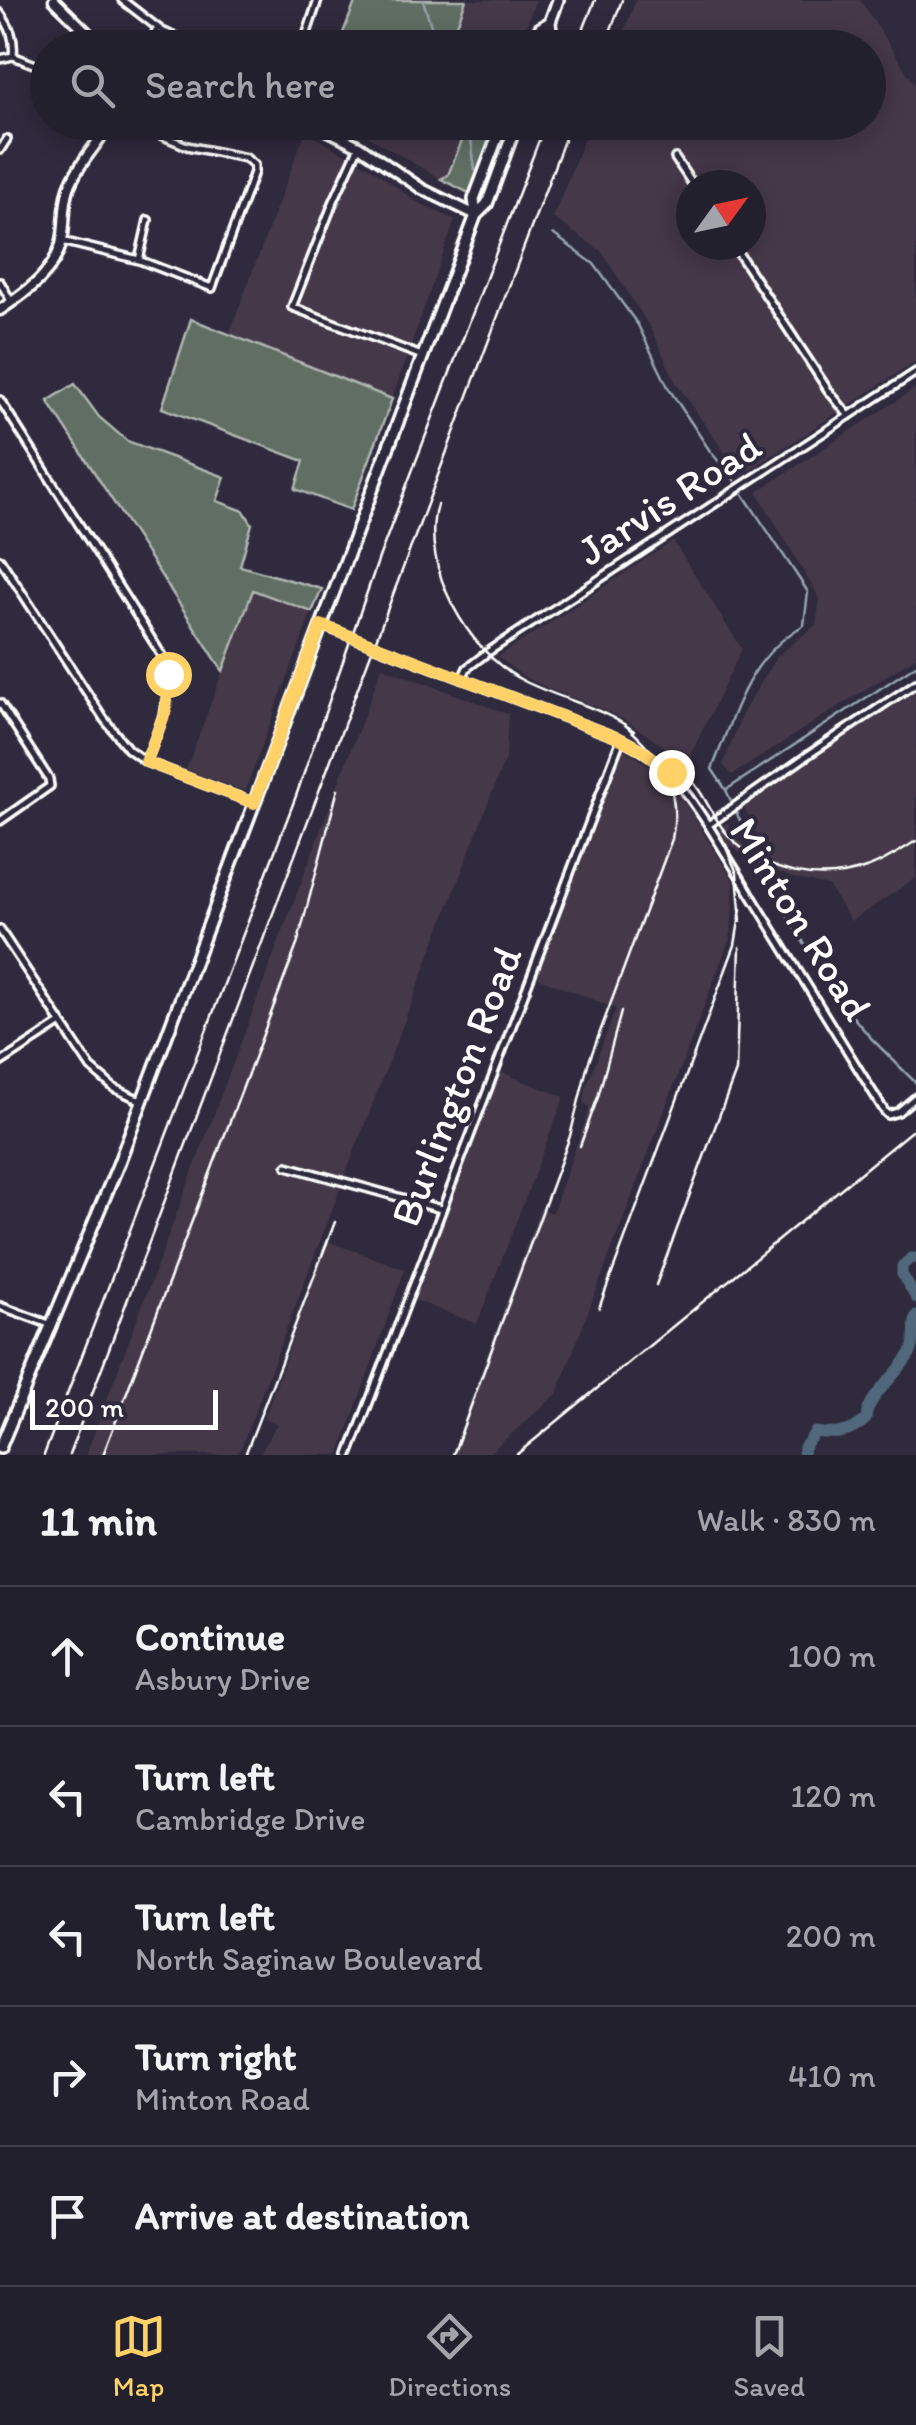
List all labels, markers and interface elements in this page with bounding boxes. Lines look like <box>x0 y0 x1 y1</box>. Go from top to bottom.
search box <box>30 30 886 140</box>
icon: search <box>65 58 120 113</box>
text: Search here <box>145 62 336 108</box>
north arrow <box>676 170 766 260</box>
street label: Jarvis Road <box>568 420 770 576</box>
route start <box>146 652 192 698</box>
route end <box>649 750 695 796</box>
street label: Minton Road <box>719 808 883 1030</box>
street label: Burlington Road <box>379 939 533 1233</box>
scale bar <box>30 1385 218 1430</box>
text: 200 m <box>45 1390 124 1424</box>
text: 11 min <box>40 1495 157 1546</box>
text: Walk · 830 m <box>697 1501 876 1539</box>
text: Continue <box>135 1614 285 1660</box>
icon: ahead <box>40 1629 95 1684</box>
text: 100 m <box>788 1637 876 1675</box>
text: Asbury Drive <box>135 1660 311 1698</box>
text: Turn left <box>135 1754 275 1800</box>
icon: left <box>40 1769 95 1824</box>
text: 120 m <box>790 1777 876 1815</box>
text: Cambridge Drive <box>135 1800 365 1838</box>
text: Turn left <box>135 1894 275 1940</box>
icon: left <box>40 1909 95 1964</box>
text: 200 m <box>786 1917 876 1955</box>
text: North Saginaw Boulevard <box>135 1940 483 1978</box>
text: Turn right <box>135 2034 297 2080</box>
icon: right <box>40 2049 95 2104</box>
text: 410 m <box>788 2057 876 2095</box>
text: Minton Road <box>135 2080 310 2118</box>
icon: arrive <box>40 2189 95 2244</box>
text: Arrive at destination <box>135 2193 470 2239</box>
tab: Map <box>111 2309 166 2403</box>
tab: Directions <box>388 2309 511 2403</box>
tab: Saved <box>733 2309 805 2403</box>

